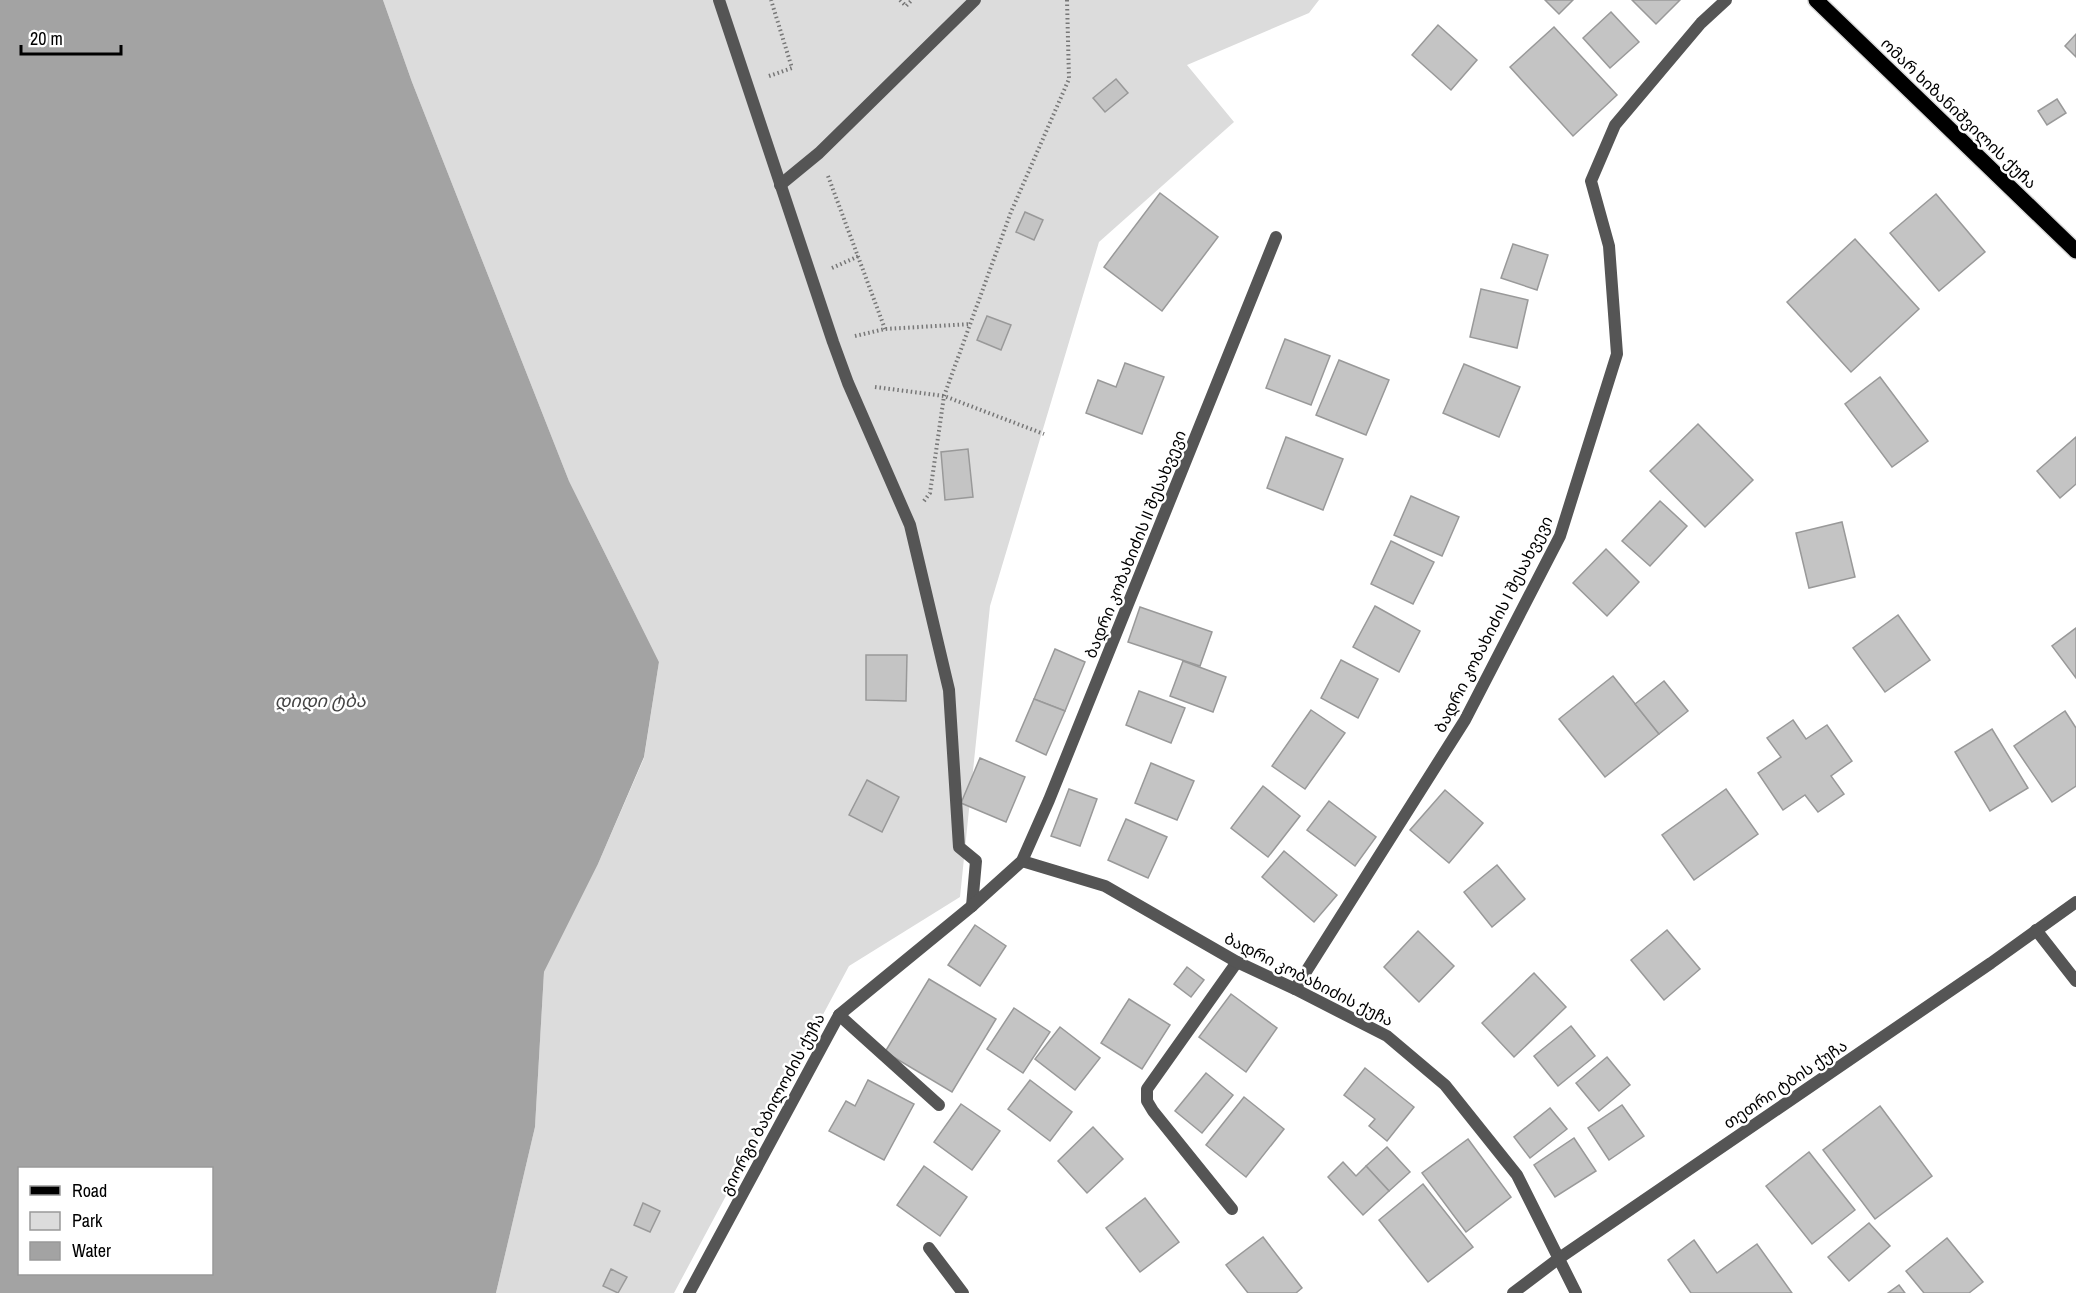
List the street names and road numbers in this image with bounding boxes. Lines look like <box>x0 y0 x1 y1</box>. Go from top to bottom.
street label: ომარ ხიზანიშვილის ქუჩა <box>1876 32 2042 194</box>
street label: ბადრი კობახიძის II შესახვევი <box>1079 427 1191 661</box>
street label: ბადრი კობახიძის I შესახვევი <box>1429 512 1557 736</box>
street label: ბადრი კობახიძის ქუჩა <box>1221 927 1397 1031</box>
street label: გიორგი ბაბილოძის ქუჩა <box>715 1009 829 1199</box>
street label: თეთრი ტბის ქუჩა <box>1719 1034 1851 1134</box>

